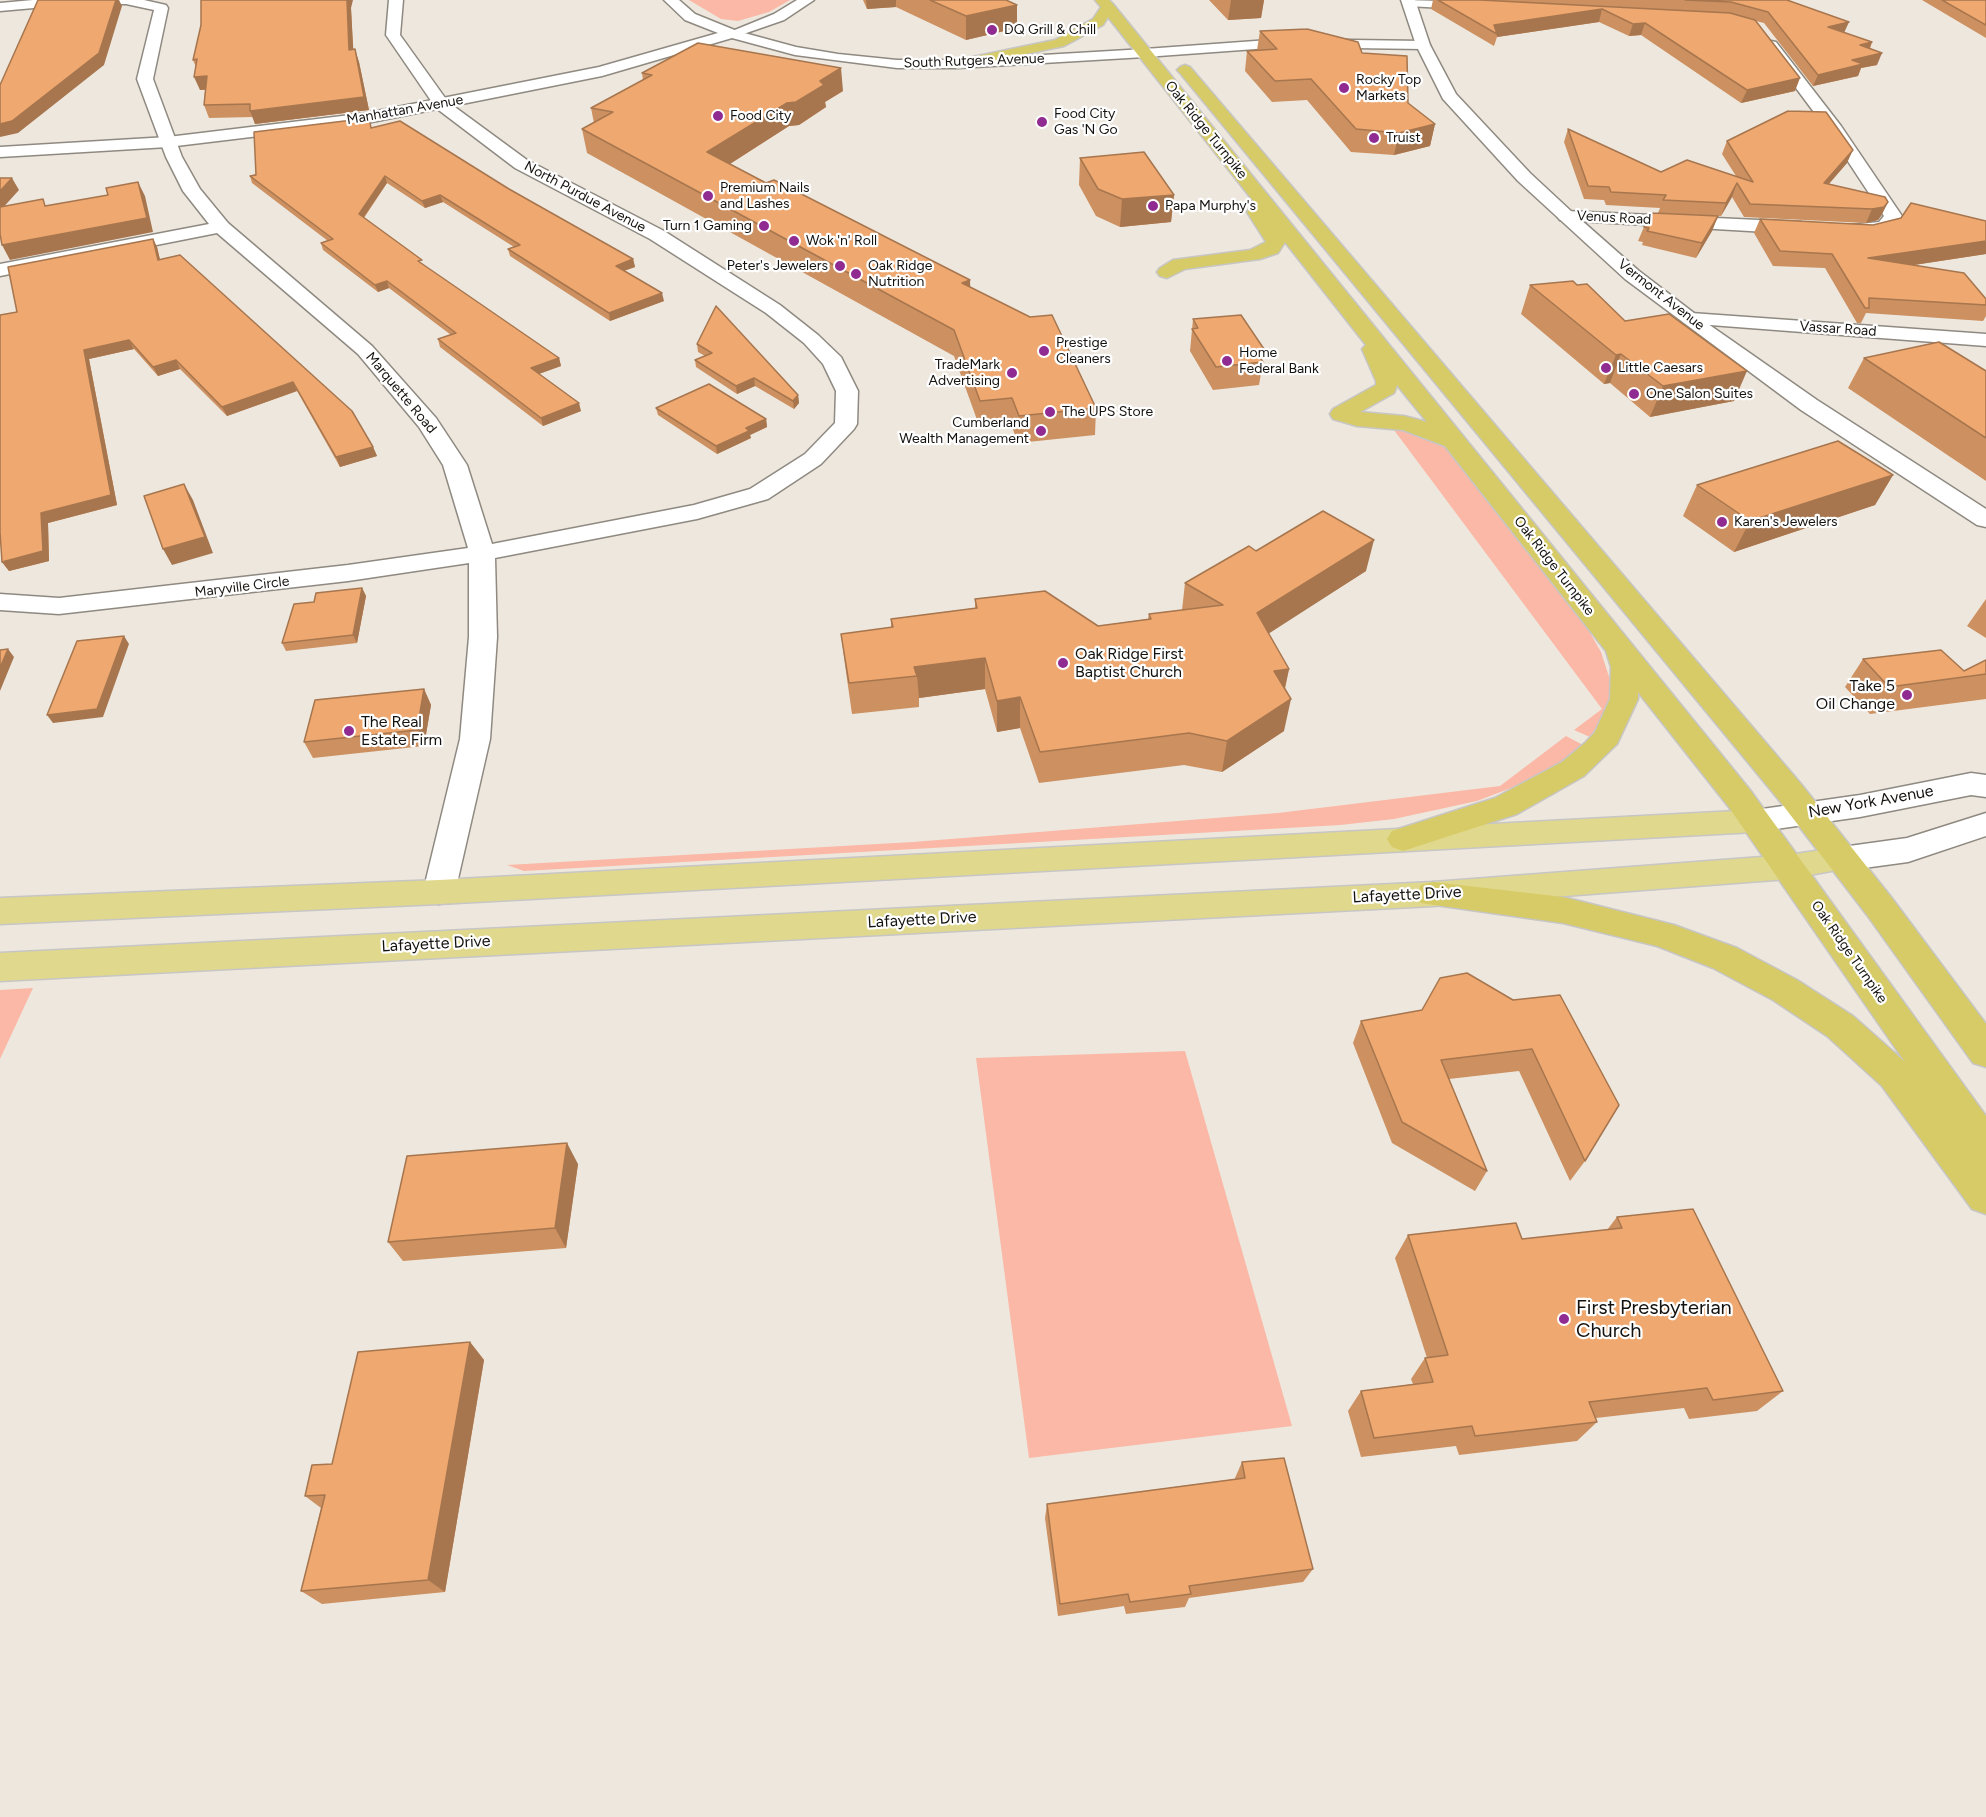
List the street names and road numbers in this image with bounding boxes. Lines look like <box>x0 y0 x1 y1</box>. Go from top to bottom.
street label: South Rutgers Avenue <box>903 50 1045 72</box>
street label: Oak Ridge Turnpike <box>1161 78 1251 182</box>
street label: Manhattan Avenue <box>345 91 465 129</box>
street label: North Purdue Avenue <box>521 158 649 236</box>
street label: Venus Road <box>1576 208 1652 228</box>
street label: Vermont Avenue <box>1614 256 1708 334</box>
street label: Vassar Road <box>1799 318 1877 340</box>
street label: Marquette Road <box>362 349 440 437</box>
street label: Oak Ridge Turnpike <box>1510 513 1598 619</box>
street label: Maryville Circle <box>194 573 290 601</box>
street label: New York Avenue <box>1807 782 1935 822</box>
street label: Lafayette Drive <box>1352 883 1462 907</box>
street label: Oak Ridge Turnpike <box>1807 898 1891 1006</box>
street label: Lafayette Drive <box>867 908 977 932</box>
street label: Lafayette Drive <box>381 932 491 956</box>

